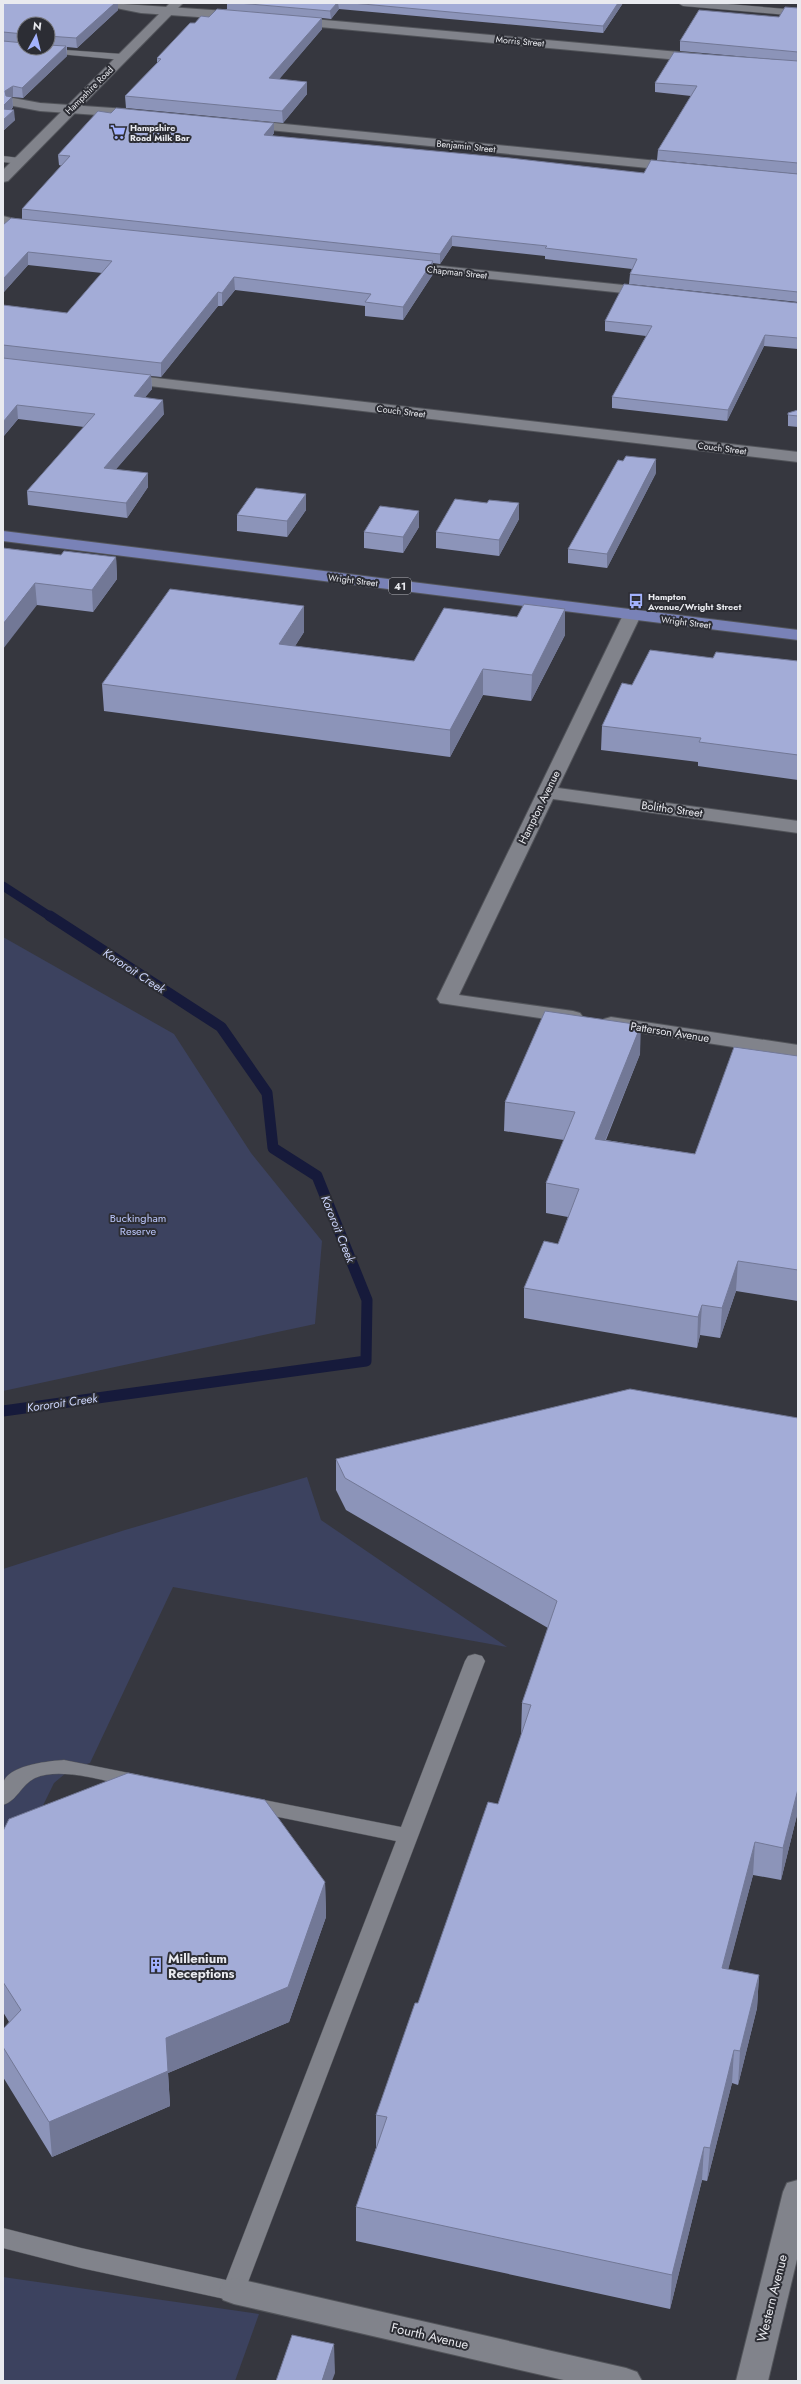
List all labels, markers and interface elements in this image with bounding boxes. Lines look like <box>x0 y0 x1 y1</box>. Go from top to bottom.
north arrow <box>16 16 56 56</box>
text: N <box>32 18 43 35</box>
street label: Morris Street <box>495 32 546 50</box>
street label: Hampshire Road <box>62 63 116 117</box>
place label: Hampshire Road Milk Bar <box>130 121 190 144</box>
supermarket icon: Hampshire Road Milk Bar <box>109 123 127 141</box>
street label: Benjamin Street <box>436 136 497 156</box>
street label: Chapman Street <box>426 262 489 282</box>
street label: Couch Street <box>376 402 427 421</box>
street label: Couch Street <box>697 439 748 458</box>
street label: Wright Street <box>327 571 379 590</box>
road number: 41 <box>389 578 411 594</box>
place label: Hampton Avenue/Wright Street <box>647 590 741 613</box>
bus stop icon: Hampton Avenue/Wright Street <box>627 592 645 610</box>
street label: Wright Street <box>660 613 712 632</box>
street label: Hampton Avenue <box>514 767 564 846</box>
street label: Bolitho Street <box>640 797 704 821</box>
water label: Kororoit Creek <box>99 944 170 998</box>
street label: Patterson Avenue <box>629 1018 711 1046</box>
water label: Kororoit Creek <box>316 1193 360 1266</box>
park label: Buckingham Reserve <box>110 1210 166 1239</box>
water label: Kororoit Creek <box>25 1389 99 1417</box>
place label: Millenium Receptions <box>168 1949 235 1983</box>
building icon: Millenium Receptions <box>147 1956 165 1974</box>
street label: Western Avenue <box>752 2252 792 2344</box>
street label: Fourth Avenue <box>389 2318 471 2354</box>

